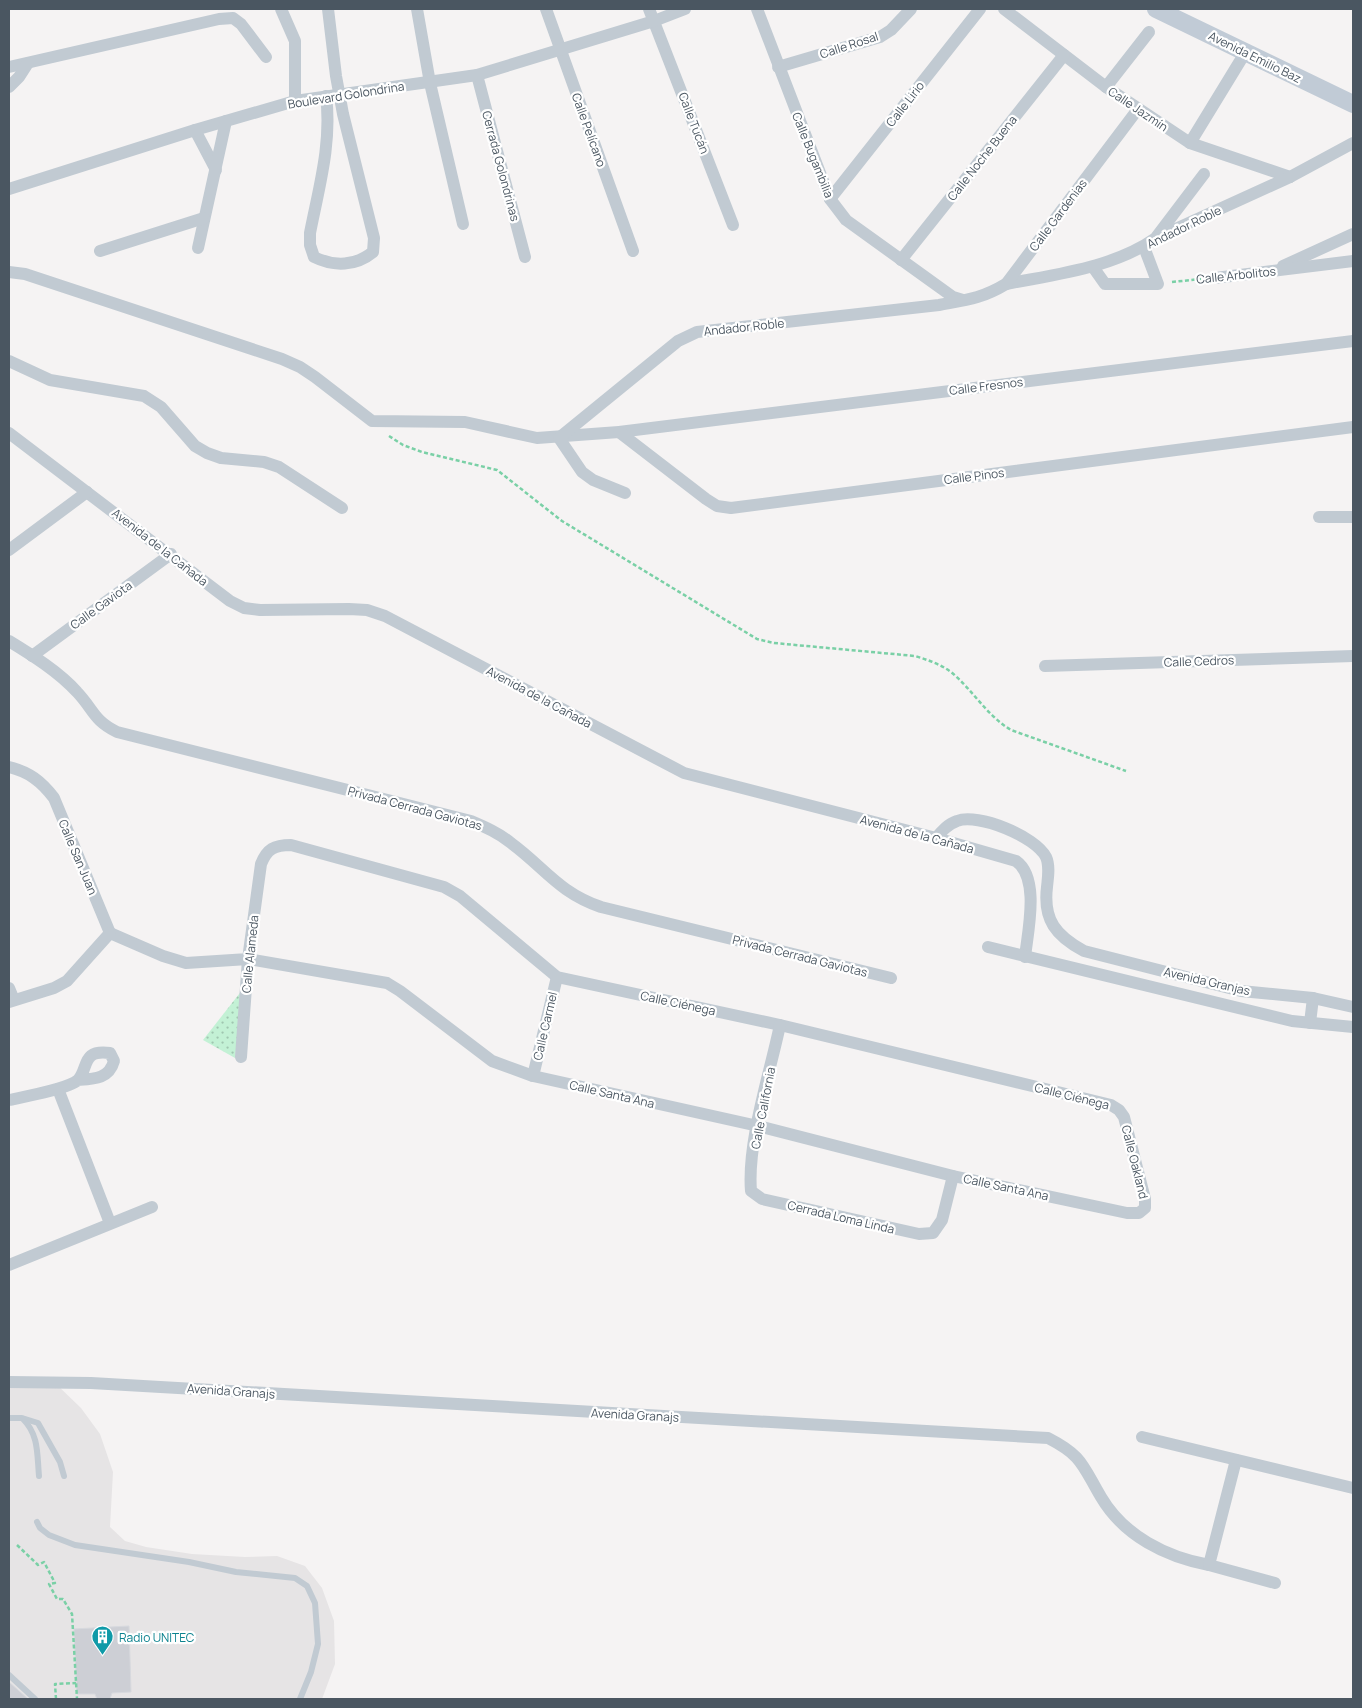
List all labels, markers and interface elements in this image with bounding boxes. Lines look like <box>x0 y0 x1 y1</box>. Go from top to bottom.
street label: Avenida Emilio Baz <box>1206 27 1304 87</box>
street label: Calle Rosal <box>818 28 880 62</box>
street label: Boulevard Golondrina <box>286 77 406 113</box>
street label: Calle Lirio <box>882 78 928 130</box>
street label: Calle Jazmín <box>1105 83 1171 135</box>
street label: Calle Tucán <box>675 90 713 156</box>
street label: Calle Pelícano <box>568 91 610 169</box>
street label: Cerrada Golondrinas <box>478 109 524 223</box>
street label: Calle Bugambilia <box>788 110 838 200</box>
street label: Calle Noche Buena <box>943 112 1021 204</box>
street label: Calle Gardenias <box>1025 175 1091 255</box>
street label: Andador Roble <box>1144 202 1224 252</box>
street label: Calle Arbolitos <box>1195 262 1277 288</box>
street label: Andador Roble <box>703 314 785 340</box>
street label: Calle Fresnos <box>948 373 1024 399</box>
street label: Calle Pinos <box>943 464 1005 488</box>
street label: Avenida de la Cañada <box>109 504 211 590</box>
street label: Calle Gaviota <box>67 577 135 633</box>
street label: Calle Cedros <box>1163 651 1235 671</box>
street label: Avenida de la Cañada <box>483 662 595 732</box>
street label: Privada Cerrada Gaviotas <box>346 782 484 834</box>
street label: Avenida de la Cañada <box>858 811 976 857</box>
street label: Calle San Juan <box>54 817 102 897</box>
street label: Calle Alameda <box>237 914 263 994</box>
street label: Privada Cerrada Gaviotas <box>731 931 869 981</box>
street label: Avenida Granjas <box>1162 963 1252 999</box>
street label: Calle Ciénega <box>639 987 717 1019</box>
street label: Calle Carmel <box>529 990 561 1062</box>
street label: Calle California <box>747 1066 779 1150</box>
street label: Calle Santa Ana <box>568 1076 656 1112</box>
street label: Calle Ciénega <box>1033 1079 1111 1113</box>
street label: Calle Oakland <box>1118 1123 1152 1201</box>
street label: Calle Santa Ana <box>962 1170 1050 1204</box>
street label: Cerrada Loma Linda <box>786 1196 896 1238</box>
street label: Avenida Granajs <box>186 1379 276 1403</box>
street label: Avenida Granajs <box>590 1404 680 1426</box>
building icon: Radio UNITEC <box>91 1625 115 1656</box>
place label: Radio UNITEC <box>119 1629 195 1646</box>

